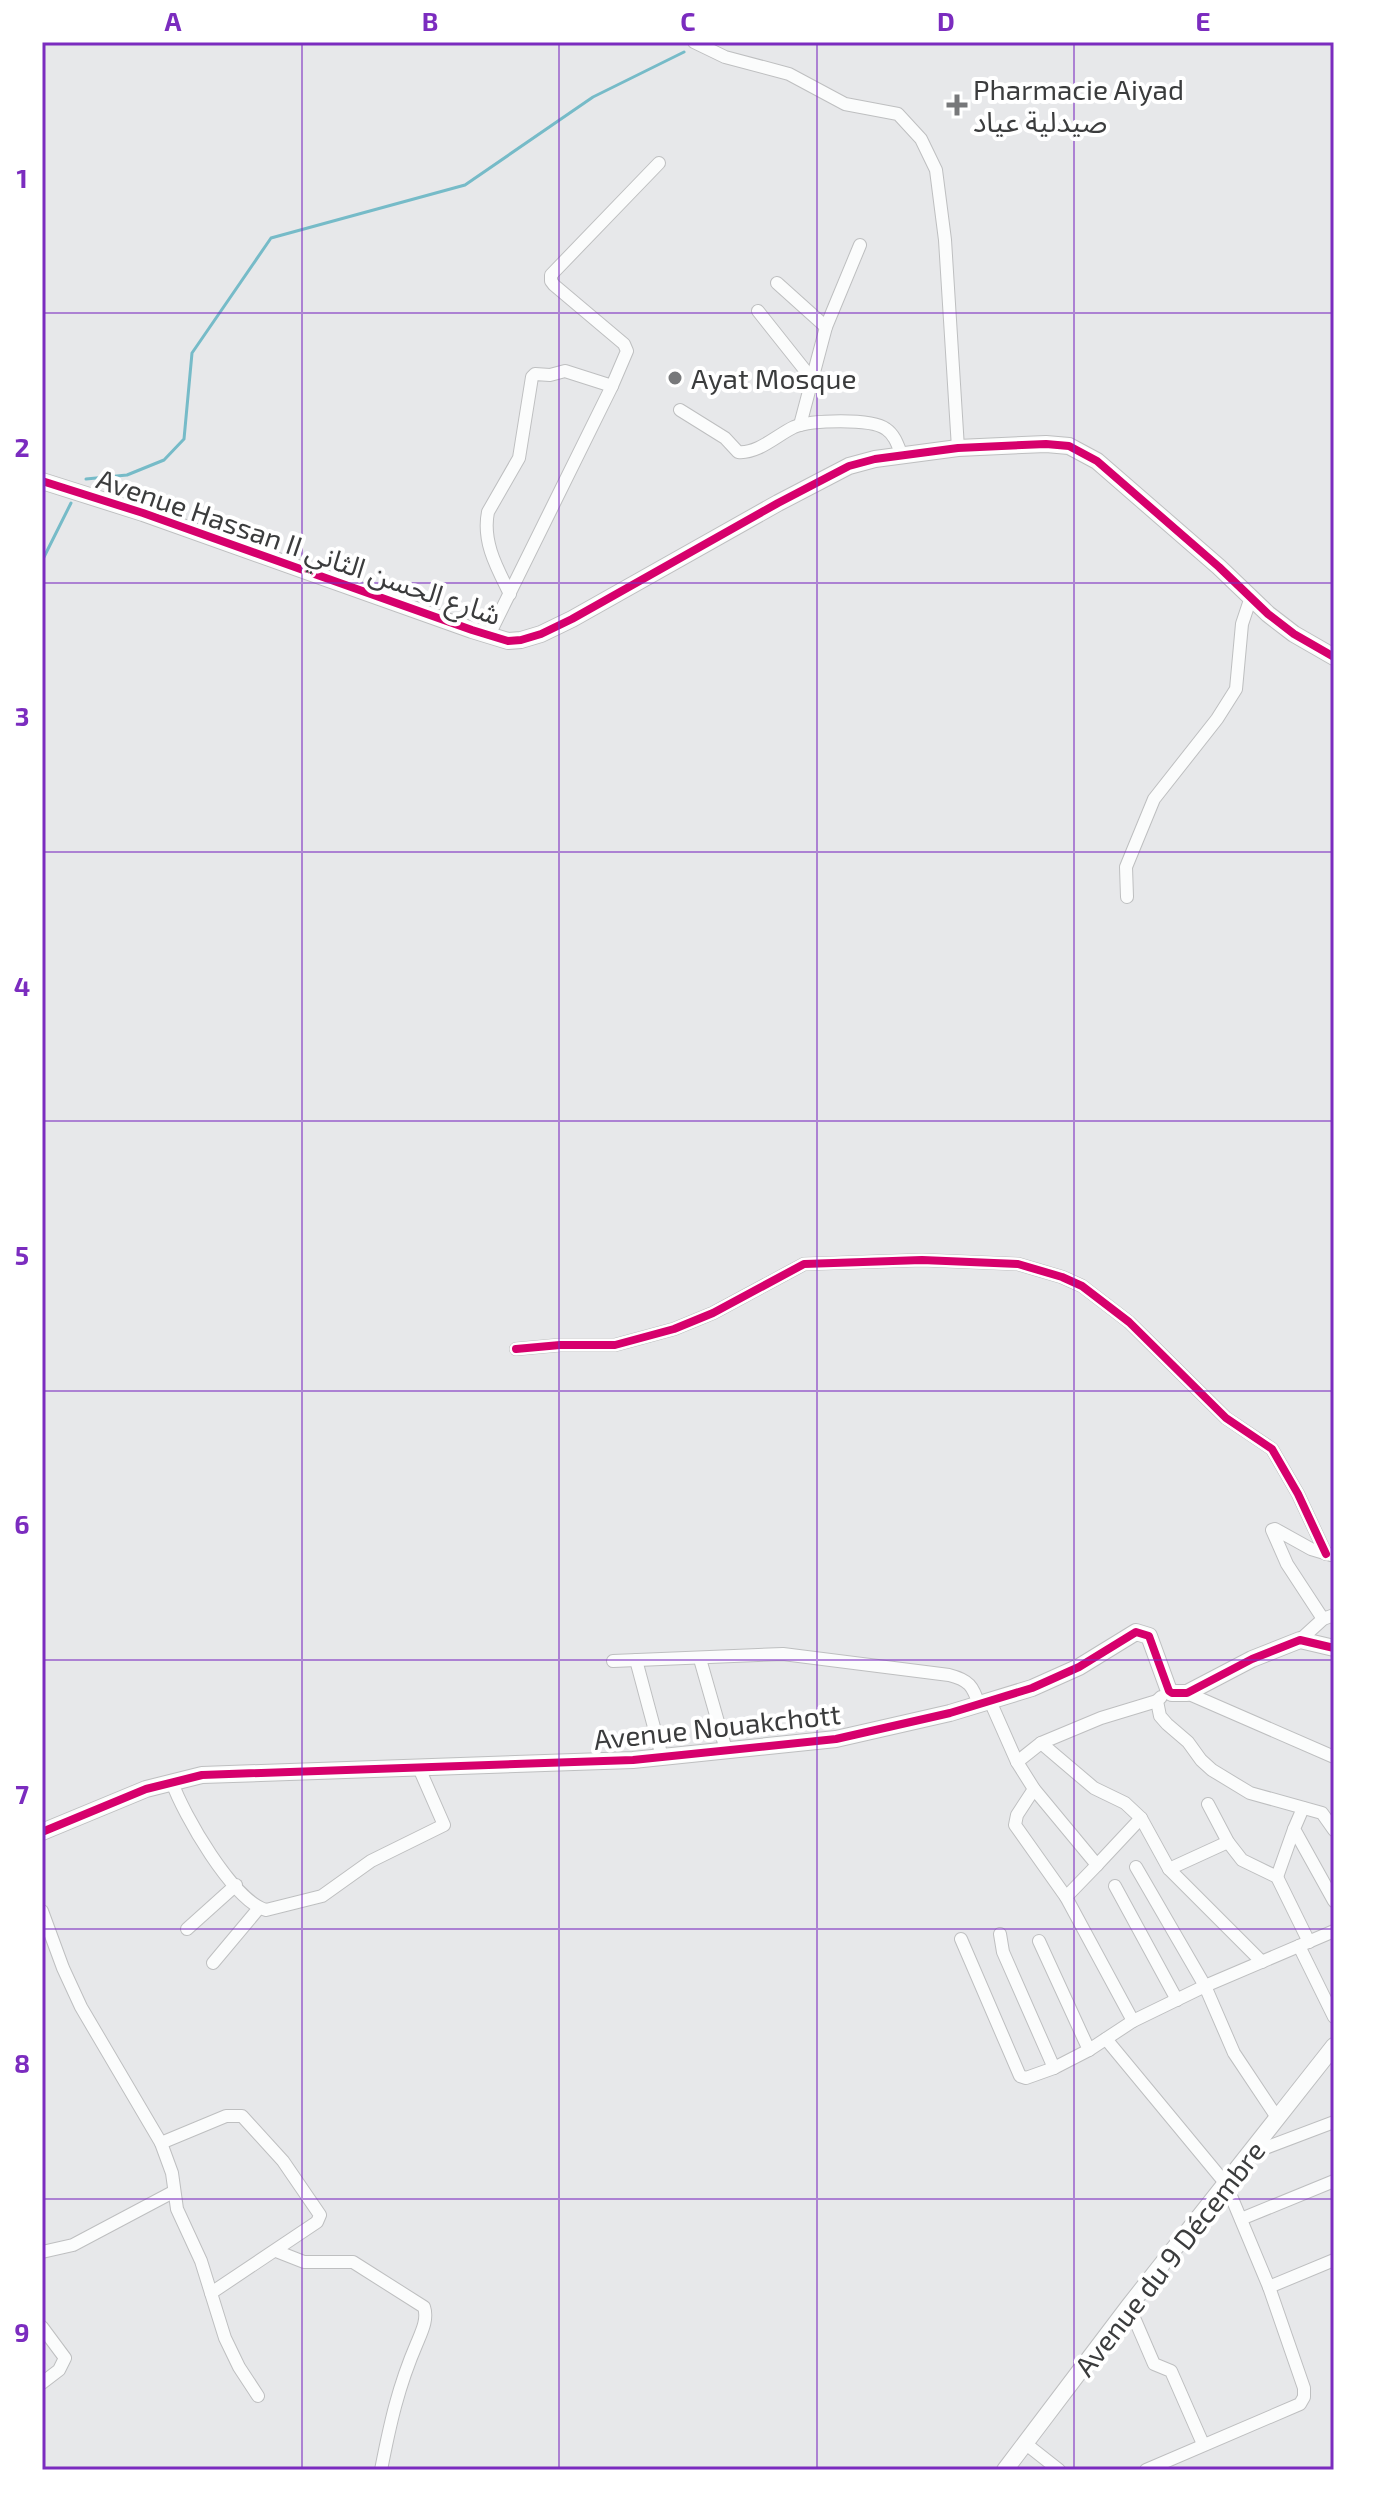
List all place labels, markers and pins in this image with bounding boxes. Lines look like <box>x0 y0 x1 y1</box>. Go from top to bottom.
place label: Pharmacie Aiyad صيدلية عياد <box>973 72 1184 138</box>
marker: Pharmacie Aiyad صيدلية عياد <box>948 96 966 114</box>
place label: Ayat Mosque <box>691 361 856 395</box>
marker: Ayat Mosque <box>666 369 684 387</box>

